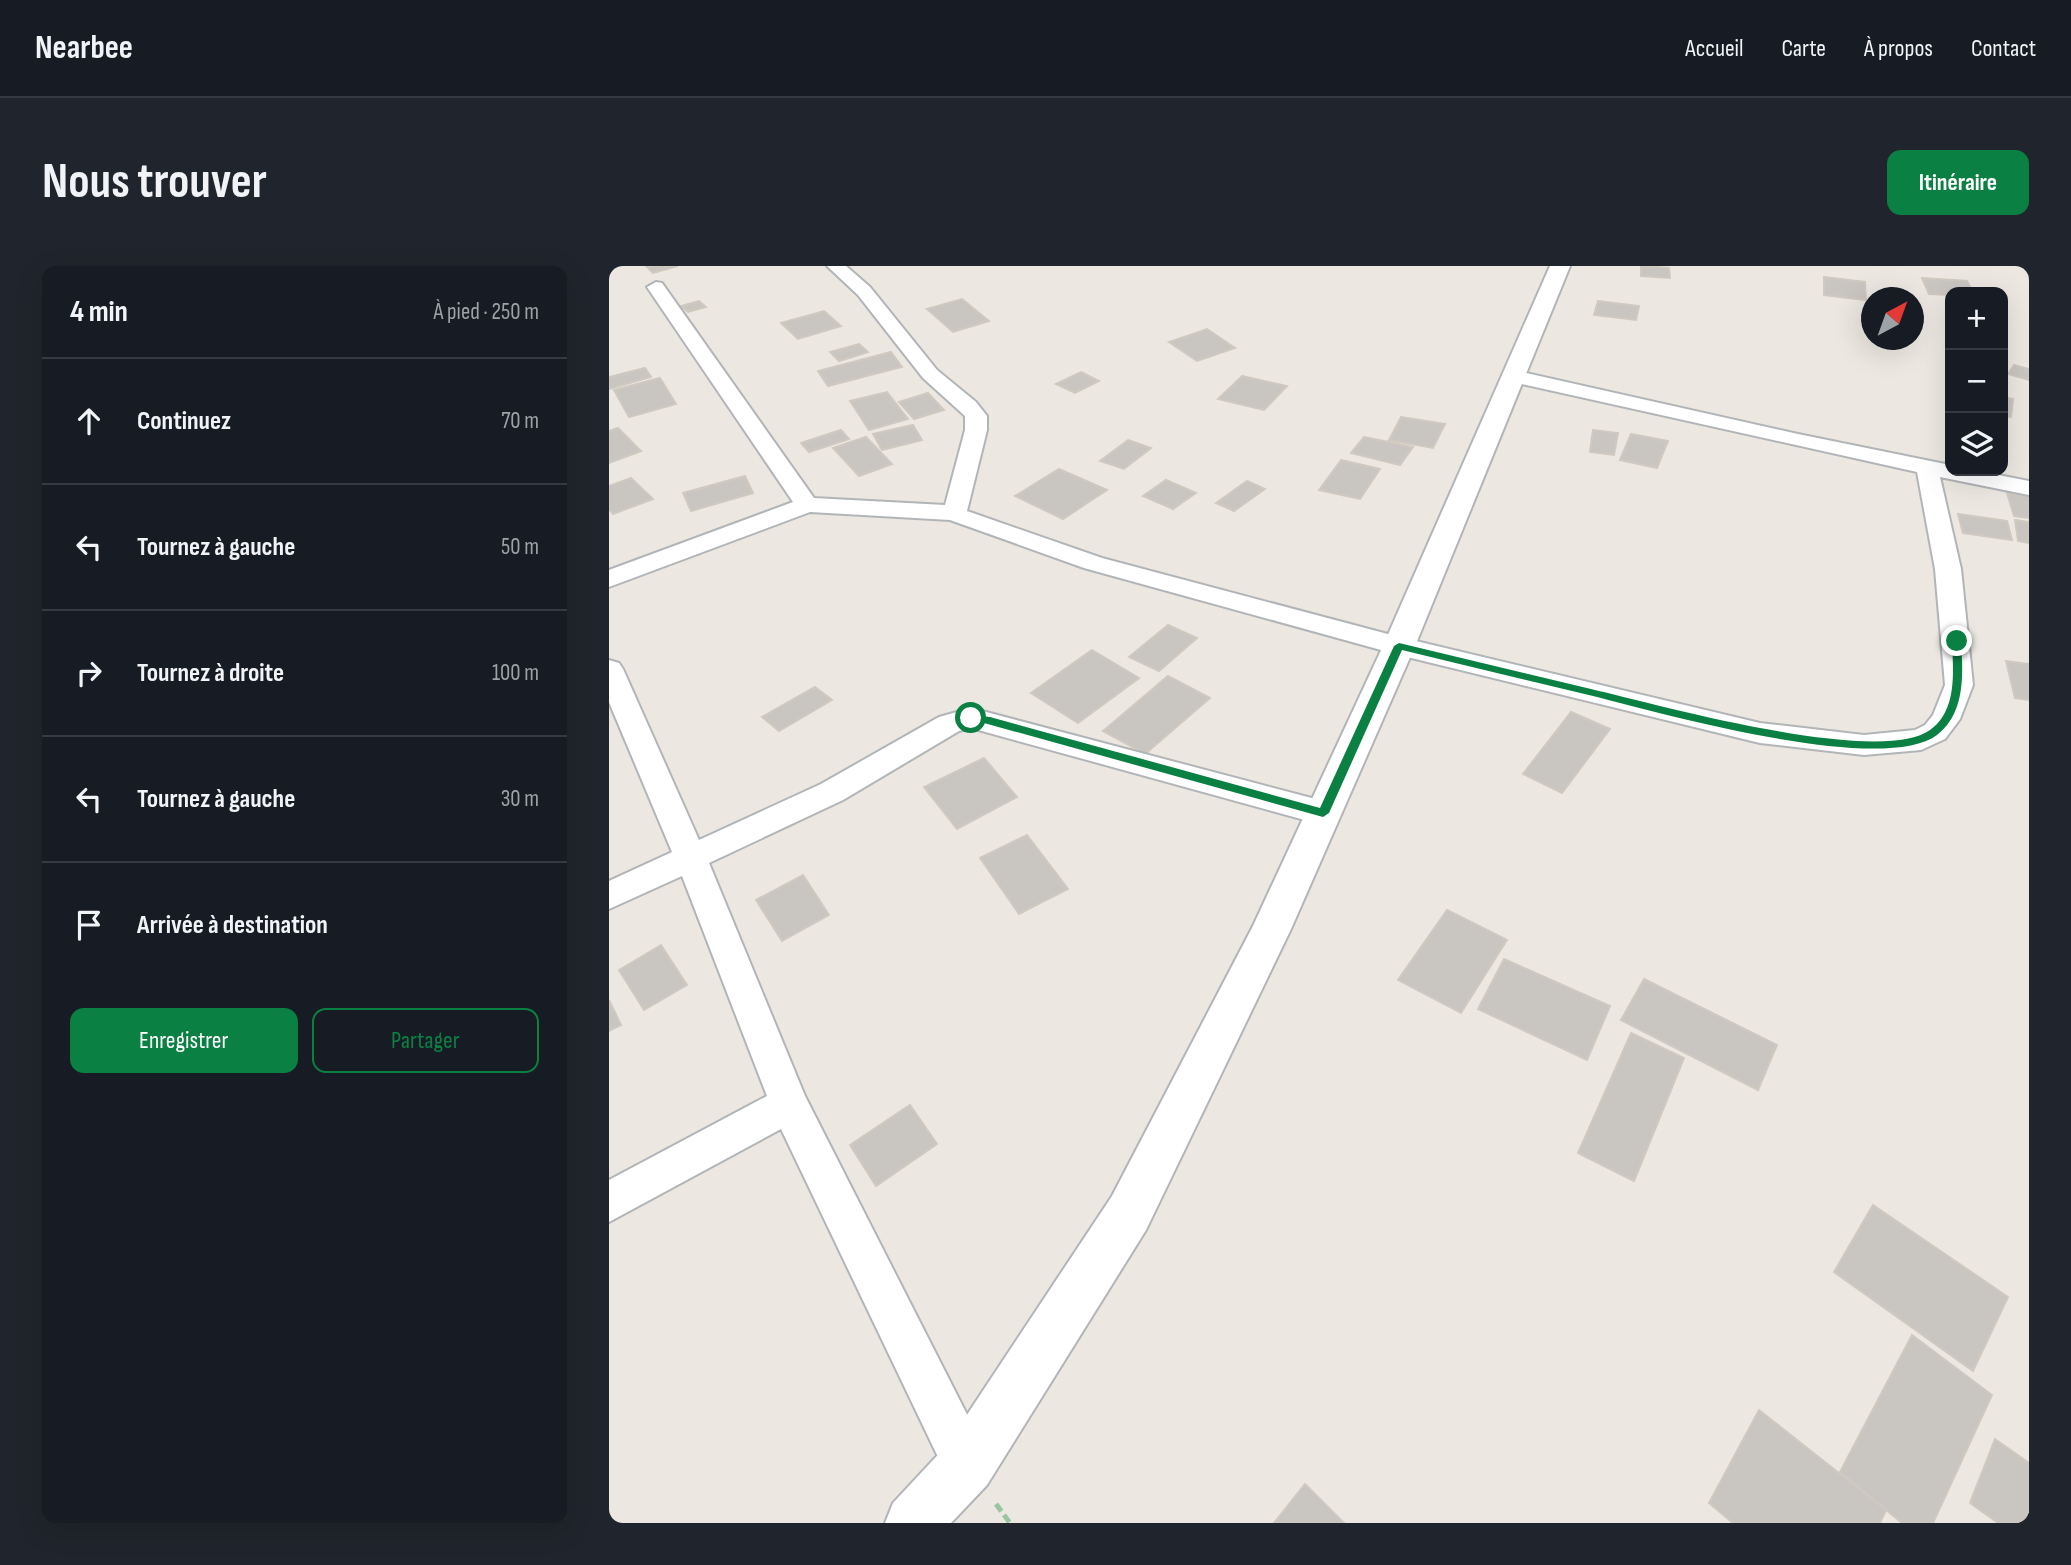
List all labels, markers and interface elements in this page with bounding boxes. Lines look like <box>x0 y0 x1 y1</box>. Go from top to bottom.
text: Nearbee <box>35 28 133 68</box>
text: Accueil <box>1685 34 1744 63</box>
text: Carte <box>1782 34 1826 63</box>
text: À propos <box>1864 34 1933 63</box>
text: Contact <box>1971 34 2036 63</box>
button: Itinéraire <box>1887 150 2029 215</box>
text: Nous trouver <box>42 153 267 212</box>
north arrow <box>1861 287 1924 350</box>
map controls <box>1945 287 2008 476</box>
button: + <box>1945 287 2008 350</box>
text: 4 min <box>70 294 128 330</box>
text: À pied · 250 m <box>434 298 539 326</box>
button: − <box>1945 350 2008 413</box>
icon: ahead <box>70 402 108 440</box>
text: Continuez <box>137 406 231 437</box>
text: 70 m <box>501 407 539 435</box>
button: layers <box>1945 413 2008 476</box>
icon: left <box>70 528 108 566</box>
text: Tournez à gauche <box>137 532 295 563</box>
text: 50 m <box>501 533 539 561</box>
route end <box>1941 625 1972 656</box>
icon: right <box>70 654 108 692</box>
text: Tournez à droite <box>137 658 284 689</box>
text: 100 m <box>492 659 539 687</box>
route start <box>955 702 986 733</box>
icon: left <box>70 780 108 818</box>
text: Tournez à gauche <box>137 784 295 815</box>
text: 30 m <box>501 785 539 813</box>
icon: arrive <box>70 906 108 944</box>
text: Arrivée à destination <box>137 910 328 941</box>
button: Enregistrer <box>70 1008 298 1073</box>
button: Partager <box>312 1008 539 1073</box>

